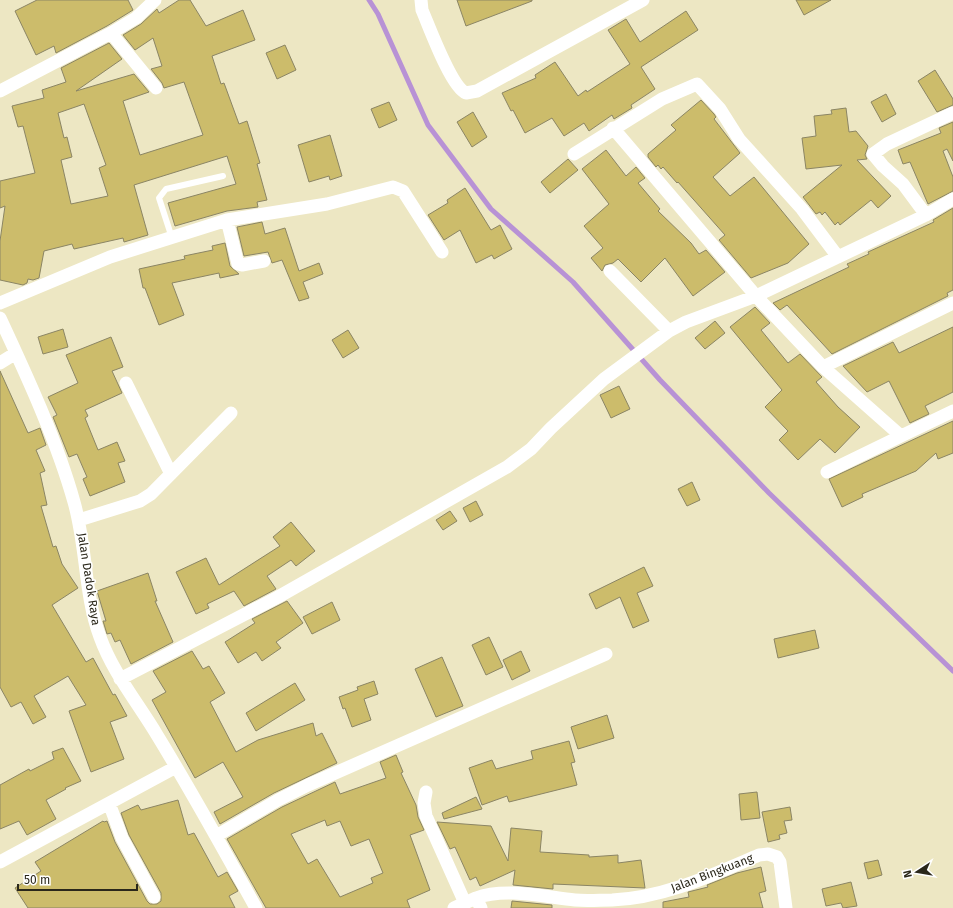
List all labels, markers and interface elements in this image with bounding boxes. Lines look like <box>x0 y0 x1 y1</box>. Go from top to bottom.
street label: Jalan Dadok Raya <box>75 532 103 626</box>
street label: Jalan Bingkuang <box>669 851 756 895</box>
north arrow <box>897 852 937 892</box>
scale bar <box>18 866 137 892</box>
text: N <box>901 869 915 879</box>
text: 50 m <box>24 873 50 887</box>

